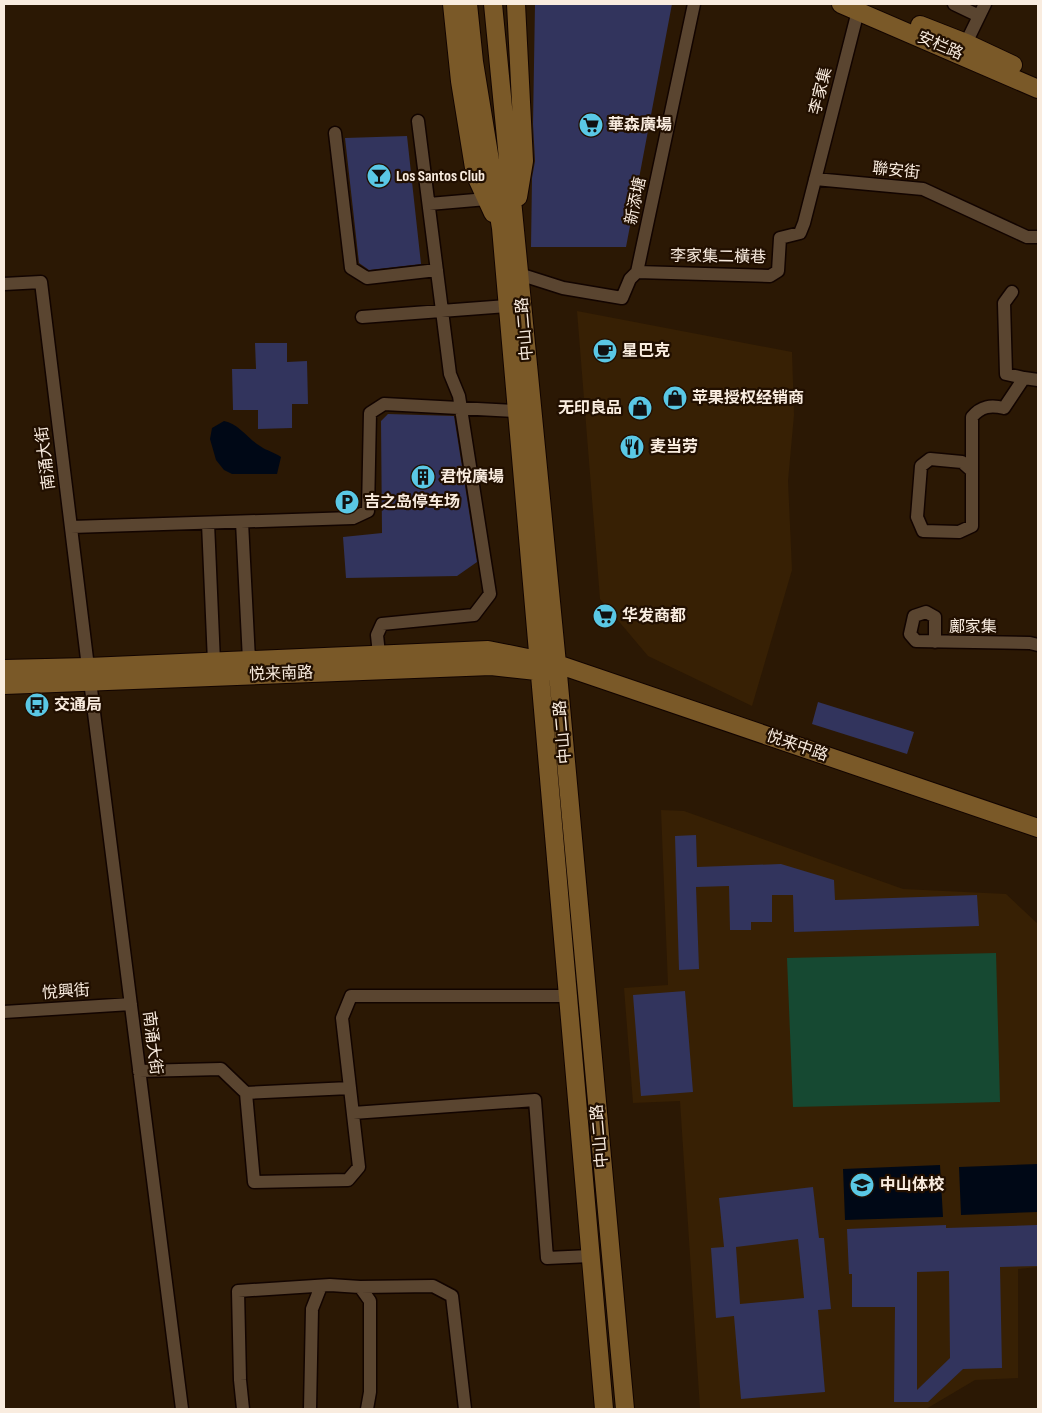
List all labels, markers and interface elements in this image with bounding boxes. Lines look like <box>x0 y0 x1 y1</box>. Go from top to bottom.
street label: 安栏路 <box>914 28 966 64</box>
street label: 李家集 <box>806 65 836 117</box>
supermarket icon: 華森廣場 <box>578 112 604 138</box>
place label: 華森廣場 <box>608 116 672 135</box>
street label: 聯安街 <box>871 159 921 183</box>
bar icon: Los Santos Club <box>366 163 392 189</box>
place label: Los Santos Club <box>396 167 485 186</box>
street label: 新添塘 <box>622 176 650 226</box>
street label: 李家集二橫巷 <box>670 247 766 267</box>
street label: 中山二路 <box>513 296 537 362</box>
cafe icon: 星巴克 <box>592 338 618 364</box>
place label: 星巴克 <box>622 342 670 361</box>
shop icon: 苹果授权经销商 <box>662 385 688 411</box>
place label: 苹果授权经销商 <box>692 389 804 408</box>
shop icon: 无印良品 <box>627 395 653 421</box>
place label: 无印良品 <box>558 399 622 418</box>
street label: 南涌大街 <box>33 425 59 491</box>
restaurant icon: 麦当劳 <box>619 434 645 460</box>
place label: 麦当劳 <box>650 438 698 457</box>
building icon: 君悅廣場 <box>410 464 436 490</box>
place label: 君悅廣場 <box>440 468 504 487</box>
parking icon: 吉之岛停车场 <box>334 489 360 515</box>
place label: 吉之岛停车场 <box>364 492 460 512</box>
supermarket icon: 华发商都 <box>592 603 618 629</box>
place label: 华发商都 <box>622 606 686 626</box>
street label: 鄺家集 <box>949 618 997 637</box>
street label: 悦来南路 <box>249 663 313 685</box>
bus stop icon: 交通局 <box>24 692 50 718</box>
place label: 交通局 <box>54 695 102 715</box>
street label: 中山二路 <box>551 699 575 765</box>
street label: 悦来中路 <box>764 727 830 765</box>
street label: 悅興街 <box>41 981 91 1003</box>
street label: 南涌大街 <box>139 1010 165 1076</box>
street label: 中山二路 <box>588 1103 612 1169</box>
school or university icon: 中山体校 <box>849 1172 875 1198</box>
place label: 中山体校 <box>880 1175 945 1195</box>

